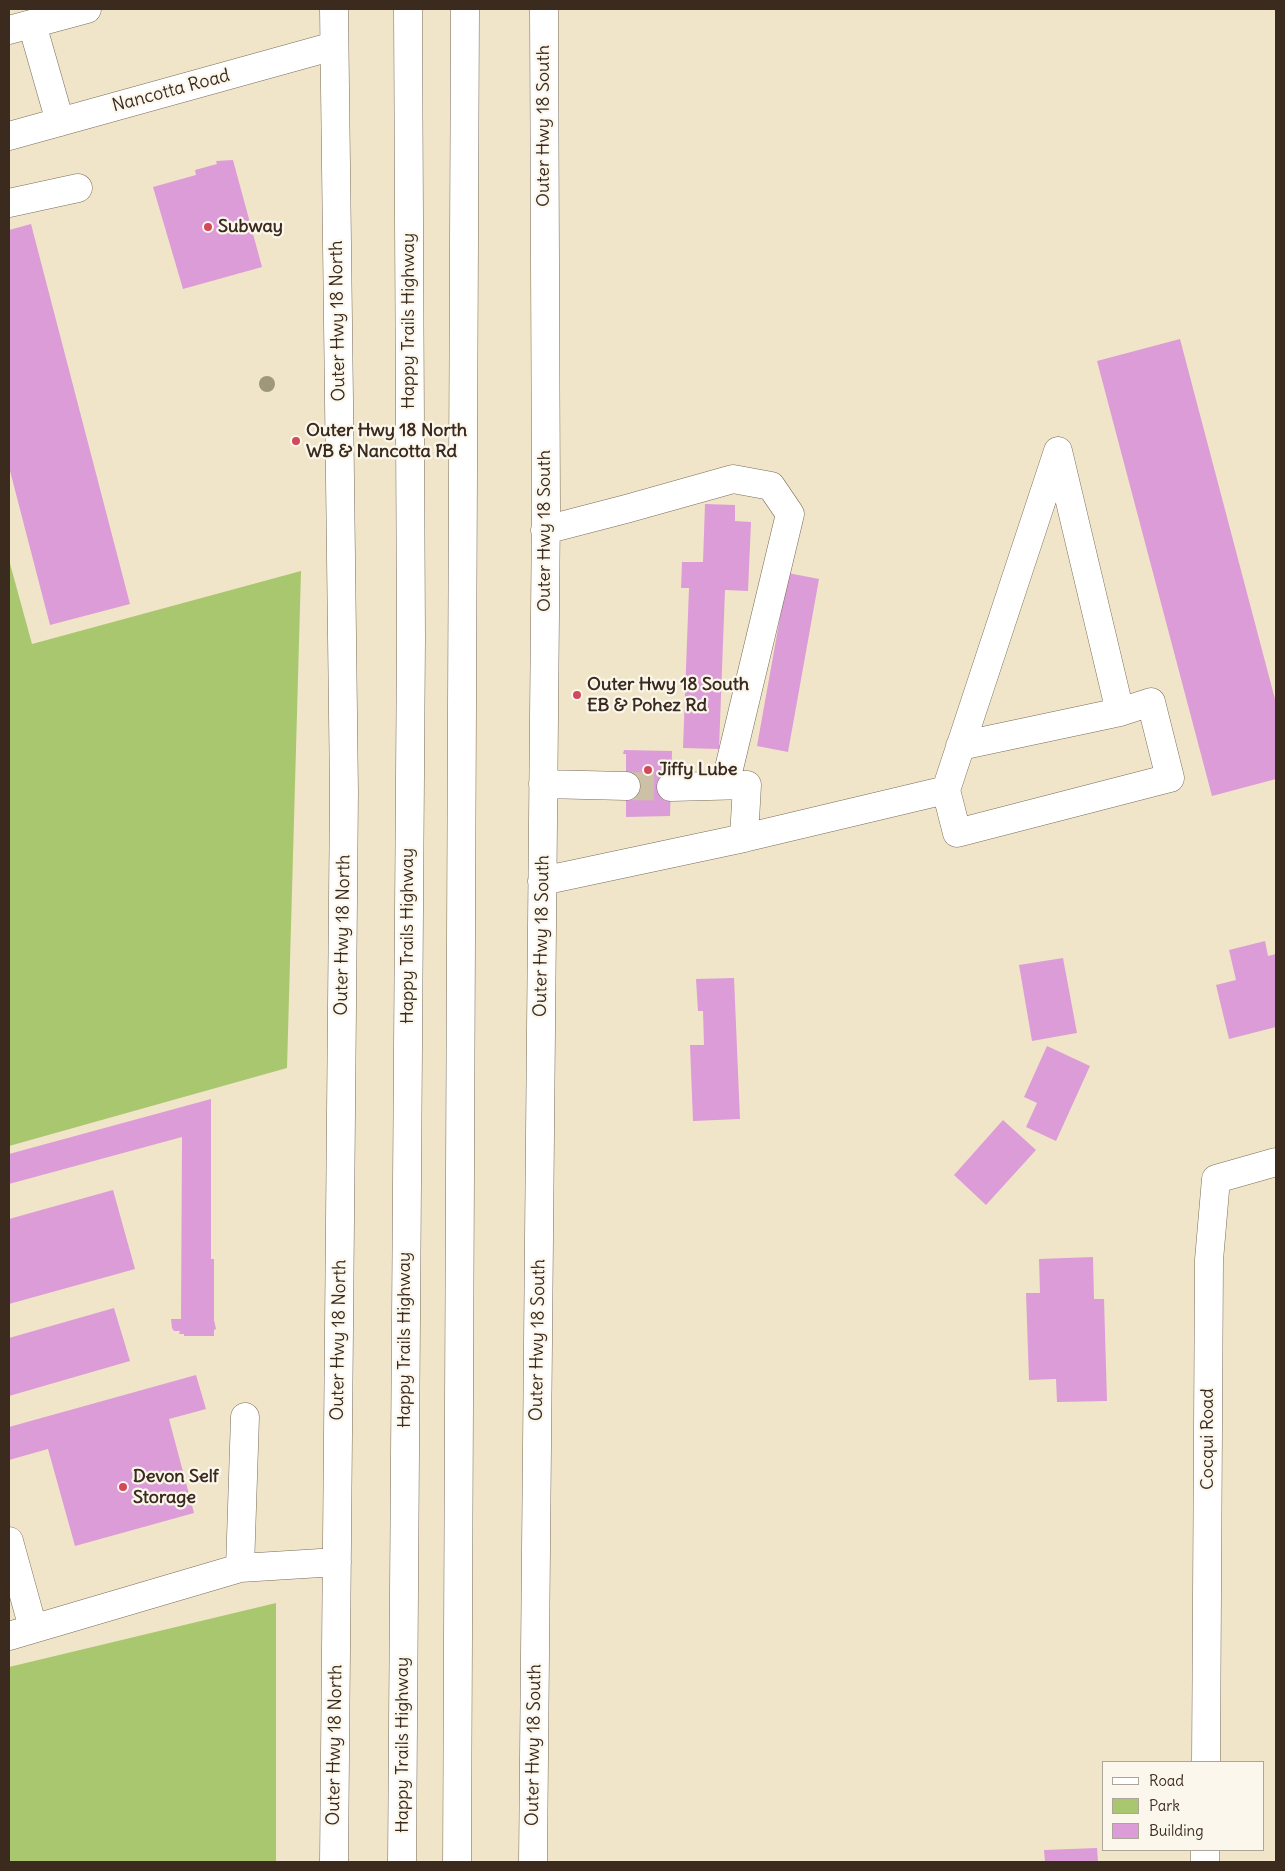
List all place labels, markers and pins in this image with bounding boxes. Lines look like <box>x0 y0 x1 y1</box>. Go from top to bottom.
place label: Subway <box>218 216 283 238</box>
marker: Subway <box>202 221 214 233</box>
place label: Outer Hwy 18 North WB & Nancotta Rd <box>306 420 467 462</box>
marker: Outer Hwy 18 North WB & Nancotta Rd <box>290 435 302 447</box>
place label: Outer Hwy 18 South EB & Pohez Rd <box>587 674 749 716</box>
marker: Outer Hwy 18 South EB & Pohez Rd <box>571 689 583 701</box>
place label: Jiffy Lube <box>658 759 737 781</box>
marker: Jiffy Lube <box>642 764 654 776</box>
place label: Devon Self Storage <box>133 1466 219 1508</box>
marker: Devon Self Storage <box>117 1481 129 1493</box>

